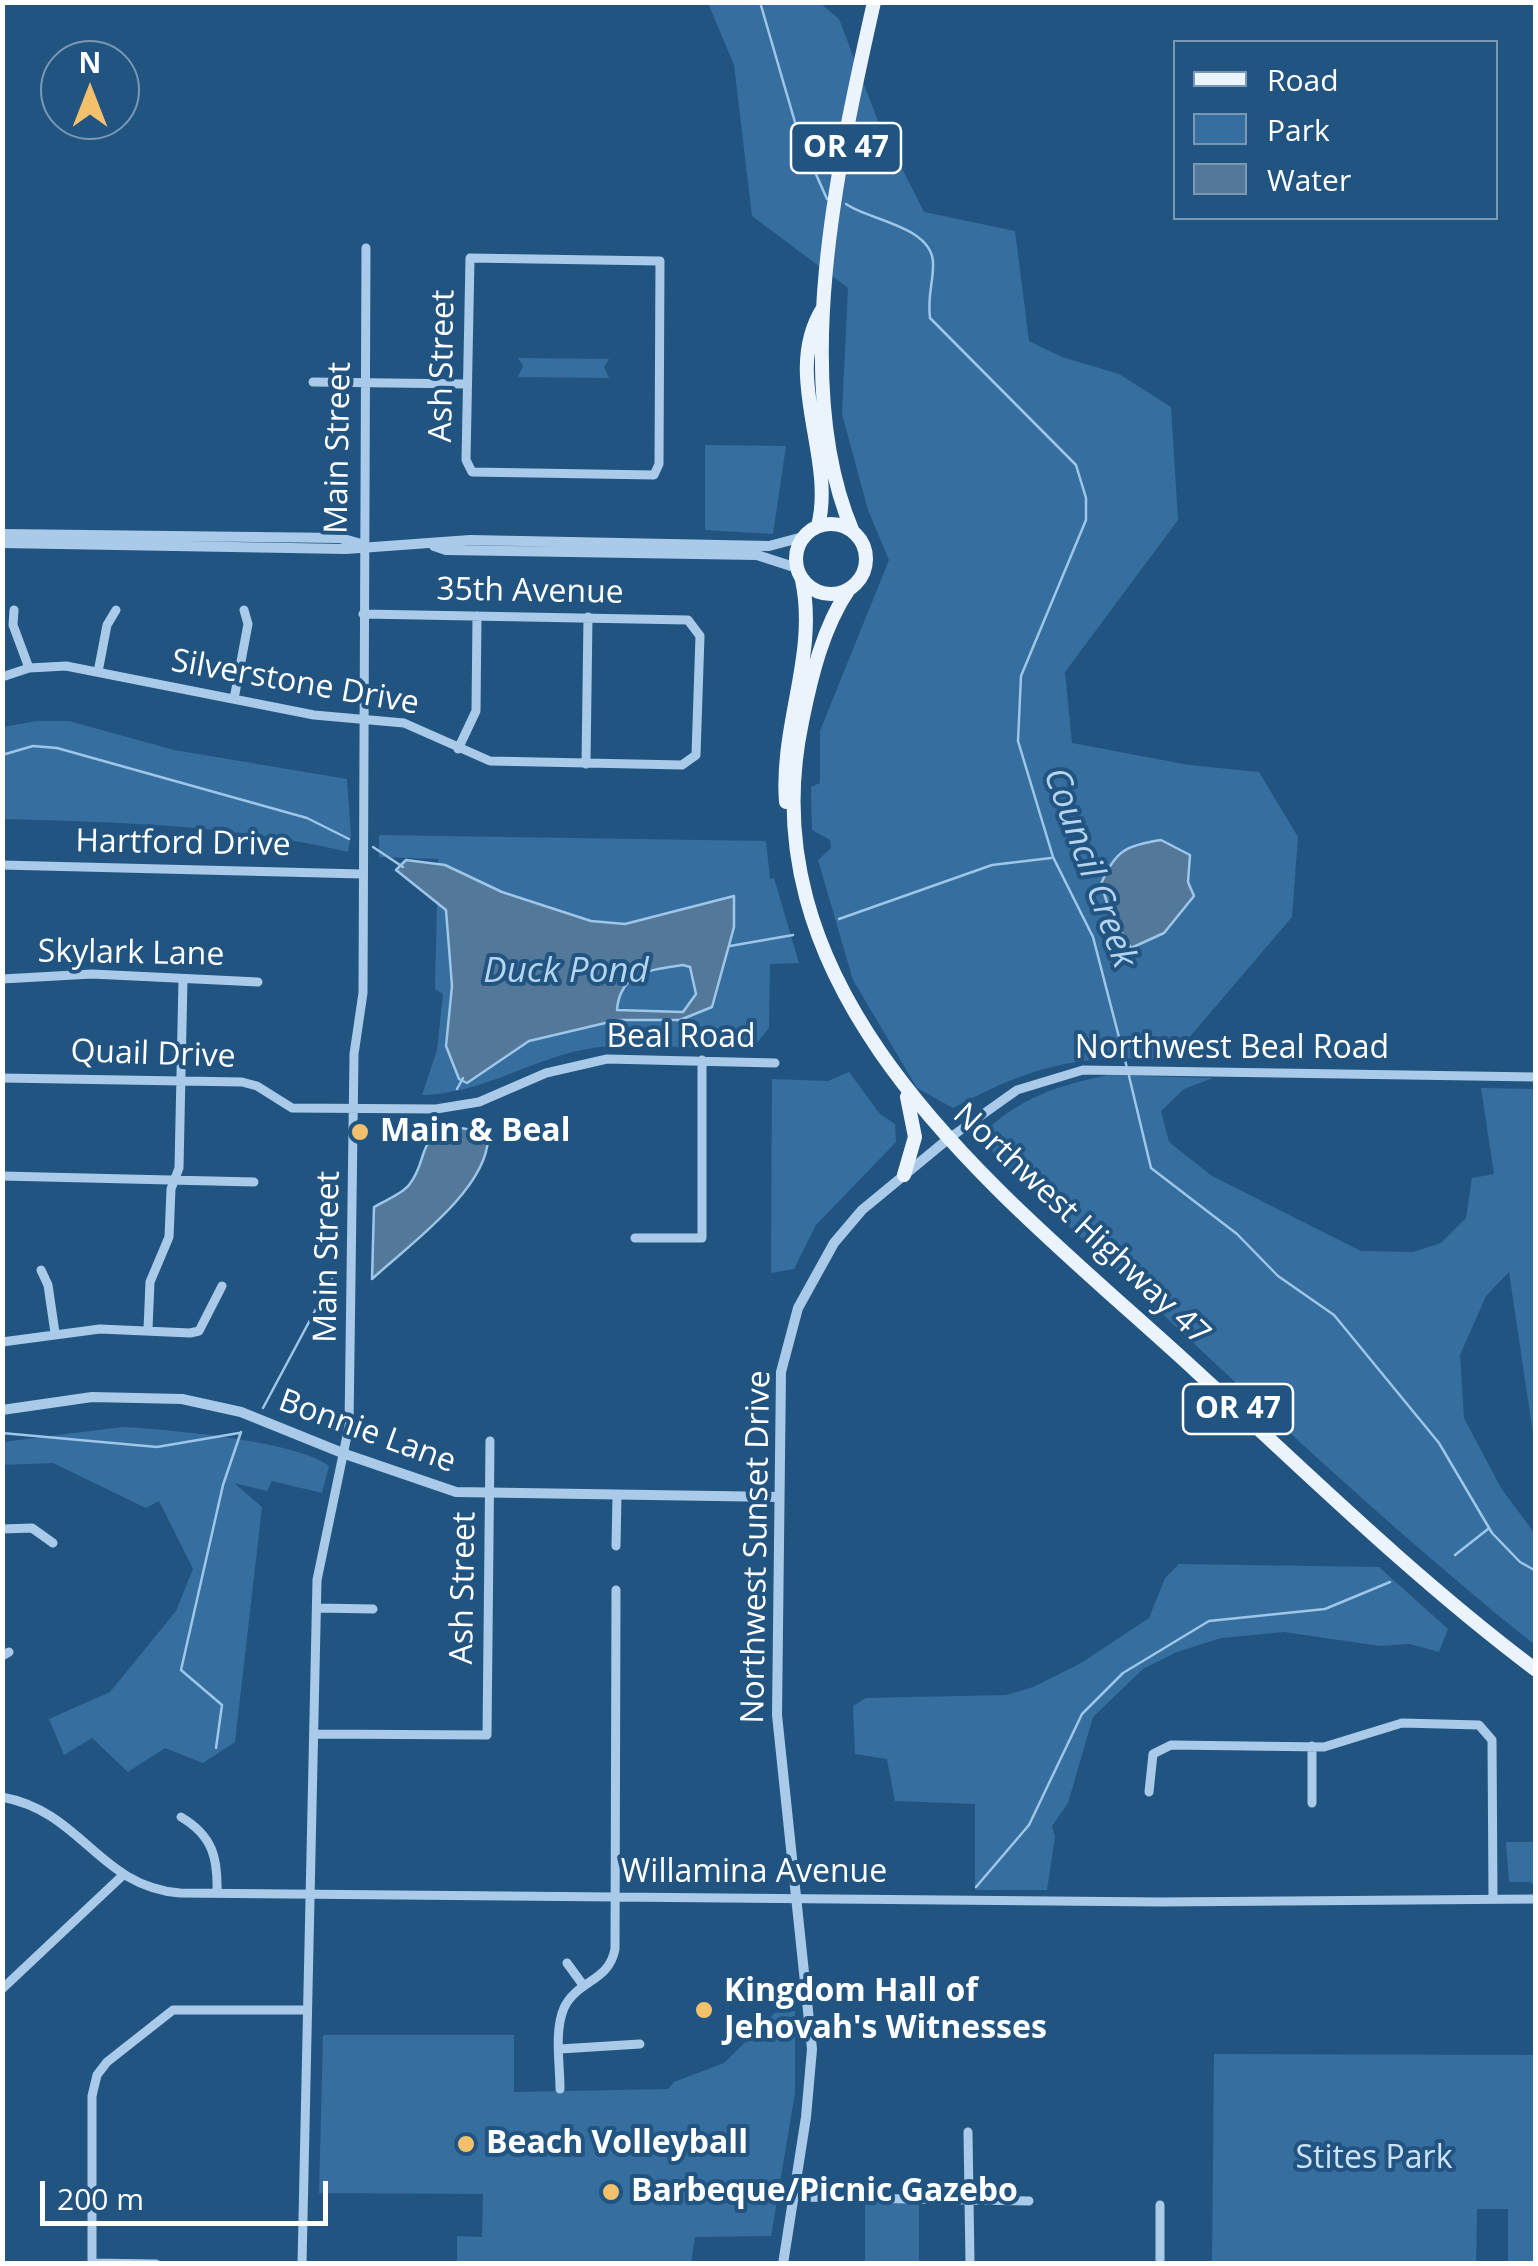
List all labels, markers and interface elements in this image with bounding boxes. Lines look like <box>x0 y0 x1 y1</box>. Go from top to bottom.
north arrow <box>40 40 140 140</box>
legend <box>1173 40 1498 220</box>
text: N <box>79 43 101 81</box>
text: Road <box>1267 59 1339 100</box>
text: Park <box>1267 109 1330 150</box>
road number: OR 47 <box>791 123 901 173</box>
text: Water <box>1267 159 1351 200</box>
street label: Ash Street <box>422 289 464 443</box>
street label: Main Street <box>318 362 360 534</box>
street label: 35th Avenue <box>436 571 624 613</box>
street label: Silverstone Drive <box>168 642 422 724</box>
water label: Council Creek <box>1033 762 1145 974</box>
street label: Hartford Drive <box>75 823 291 865</box>
street label: Skylark Lane <box>37 933 225 975</box>
water label: Duck Pond <box>483 951 649 993</box>
street label: Beal Road <box>606 1019 756 1057</box>
street label: Northwest Beal Road <box>1075 1030 1389 1068</box>
street label: Quail Drive <box>70 1033 236 1077</box>
street label: Northwest Highway 47 <box>945 1096 1217 1354</box>
place label: Main & Beal <box>380 1113 570 1151</box>
marker: Main & Beal <box>349 1121 371 1143</box>
street label: Main Street <box>307 1171 349 1343</box>
street label: Northwest Sunset Drive <box>735 1370 779 1724</box>
street label: Bonnie Lane <box>273 1382 461 1482</box>
road number: OR 47 <box>1183 1384 1293 1434</box>
street label: Ash Street <box>443 1511 485 1665</box>
street label: Willamina Avenue <box>621 1854 887 1892</box>
place label: Kingdom Hall of Jehovah's Witnesses <box>724 1973 1047 2048</box>
marker: Kingdom Hall of Jehovah's Witnesses <box>693 1999 715 2021</box>
place label: Beach Volleyball <box>486 2125 748 2163</box>
marker: Beach Volleyball <box>455 2133 477 2155</box>
park label: Stites Park <box>1296 2140 1452 2178</box>
scale bar <box>45 2161 332 2223</box>
place label: Barbeque/Picnic Gazebo <box>631 2173 1018 2211</box>
text: 200 m <box>57 2178 144 2219</box>
marker: Barbeque/Picnic Gazebo <box>600 2181 622 2203</box>

